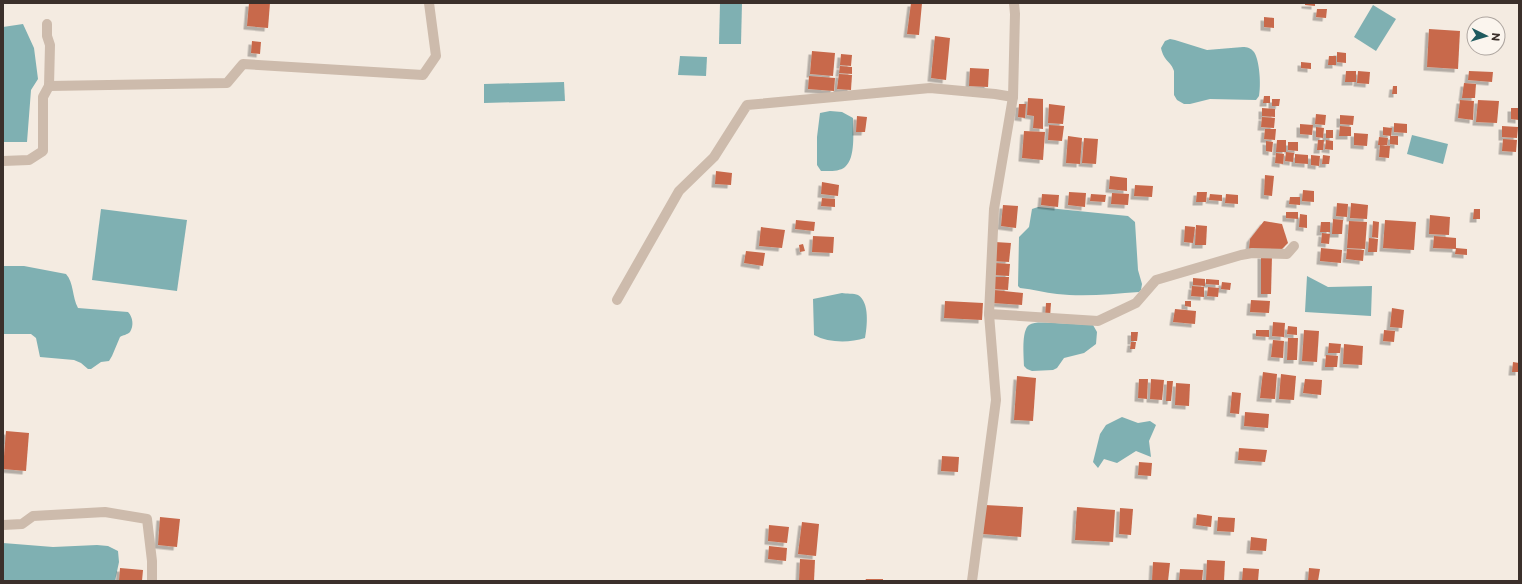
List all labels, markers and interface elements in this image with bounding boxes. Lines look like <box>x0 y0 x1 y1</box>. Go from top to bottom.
north arrow <box>1466 16 1506 56</box>
text: N <box>1490 32 1503 42</box>

